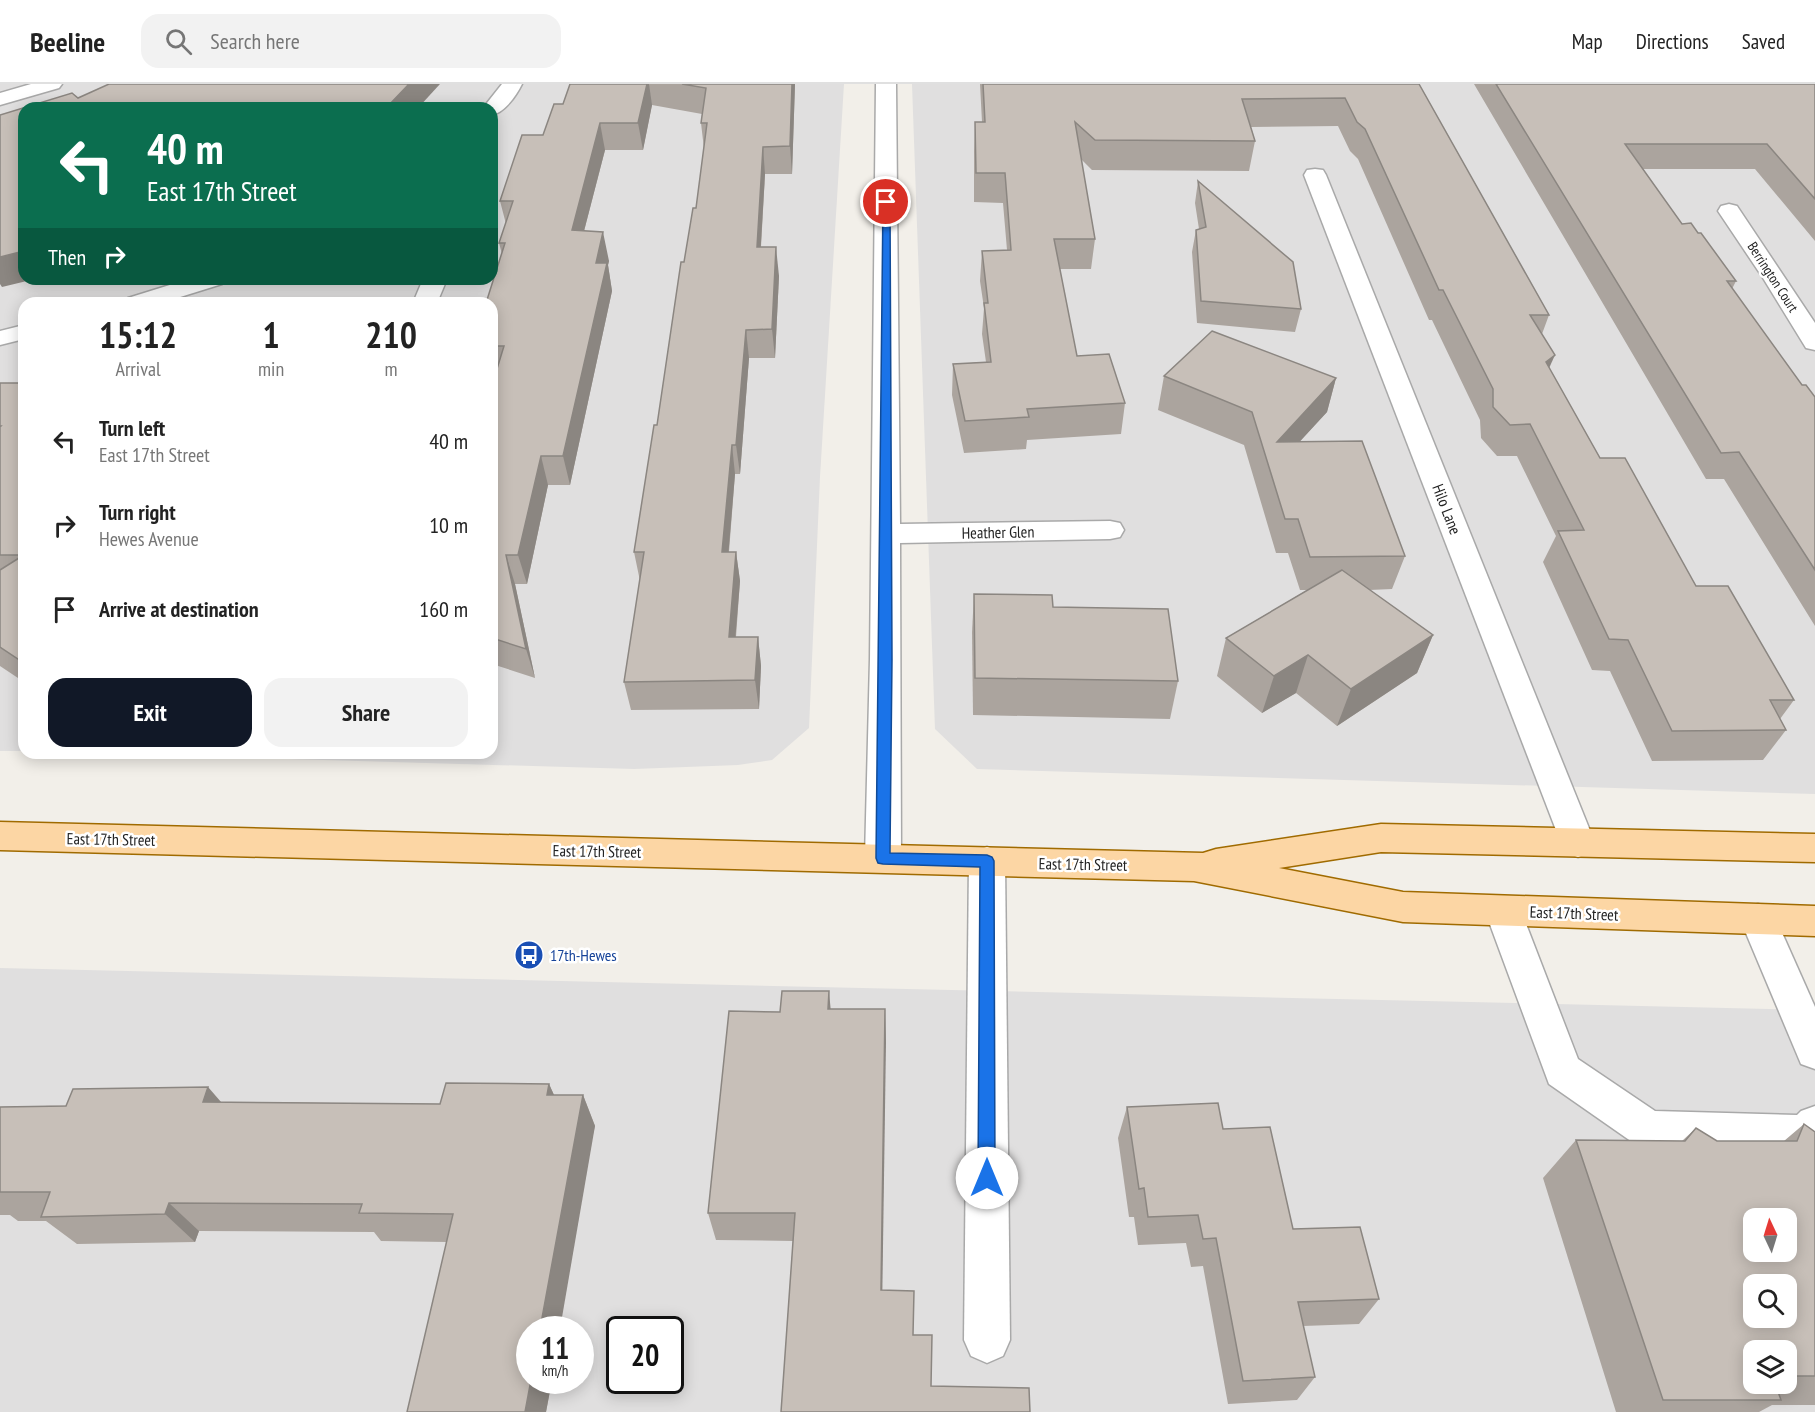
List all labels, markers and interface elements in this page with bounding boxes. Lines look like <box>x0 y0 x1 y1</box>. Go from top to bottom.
search box <box>141 14 561 68</box>
text: Beeline <box>30 23 105 60</box>
icon: search <box>162 25 195 58</box>
text: Search here <box>210 27 300 55</box>
text: Map <box>1572 28 1603 55</box>
text: Directions <box>1636 28 1709 55</box>
text: Saved <box>1742 28 1785 55</box>
text: 40 m <box>147 121 224 176</box>
icon: left <box>48 126 126 204</box>
text: East 17th Street <box>147 174 297 208</box>
pin <box>860 176 911 227</box>
icon: arrive <box>869 185 902 218</box>
street label: Berrington Court <box>1744 238 1803 316</box>
icon: right <box>98 240 131 273</box>
text: Then <box>48 243 86 271</box>
text: 15:12 <box>99 311 177 358</box>
text: 1 <box>262 311 280 358</box>
text: 210 <box>365 311 417 358</box>
text: Arrival <box>115 356 161 382</box>
text: min <box>258 356 284 382</box>
text: m <box>385 356 398 382</box>
text: Turn left <box>99 414 165 442</box>
icon: left <box>48 425 81 458</box>
text: 40 m <box>429 427 468 455</box>
text: East 17th Street <box>99 442 210 468</box>
street label: Hilo Lane <box>1428 481 1466 537</box>
text: Turn right <box>99 498 176 526</box>
icon: right <box>48 509 81 542</box>
text: 10 m <box>429 511 468 539</box>
street label: Heather Glen <box>962 521 1034 543</box>
text: Hewes Avenue <box>99 526 199 552</box>
icon: arrive <box>48 593 81 626</box>
text: Arrive at destination <box>99 595 259 623</box>
text: 160 m <box>419 595 468 623</box>
button: Exit <box>48 678 252 747</box>
button: Share <box>264 678 468 747</box>
street label: East 17th Street <box>66 828 156 850</box>
street label: East 17th Street <box>552 840 642 862</box>
street label: East 17th Street <box>1038 853 1128 875</box>
street label: East 17th Street <box>1529 901 1619 925</box>
bus stop icon: 17th-Hewes <box>513 939 545 971</box>
place label: 17th-Hewes <box>550 945 617 965</box>
position arrow <box>955 1146 1019 1210</box>
north arrow <box>1743 1208 1797 1262</box>
map controls <box>1743 1208 1797 1394</box>
button: search <box>1743 1274 1797 1328</box>
speed limit sign: 20 <box>606 1316 684 1394</box>
text: 11 <box>541 1328 569 1367</box>
button: layers <box>1743 1340 1797 1394</box>
text: km/h <box>542 1361 568 1380</box>

